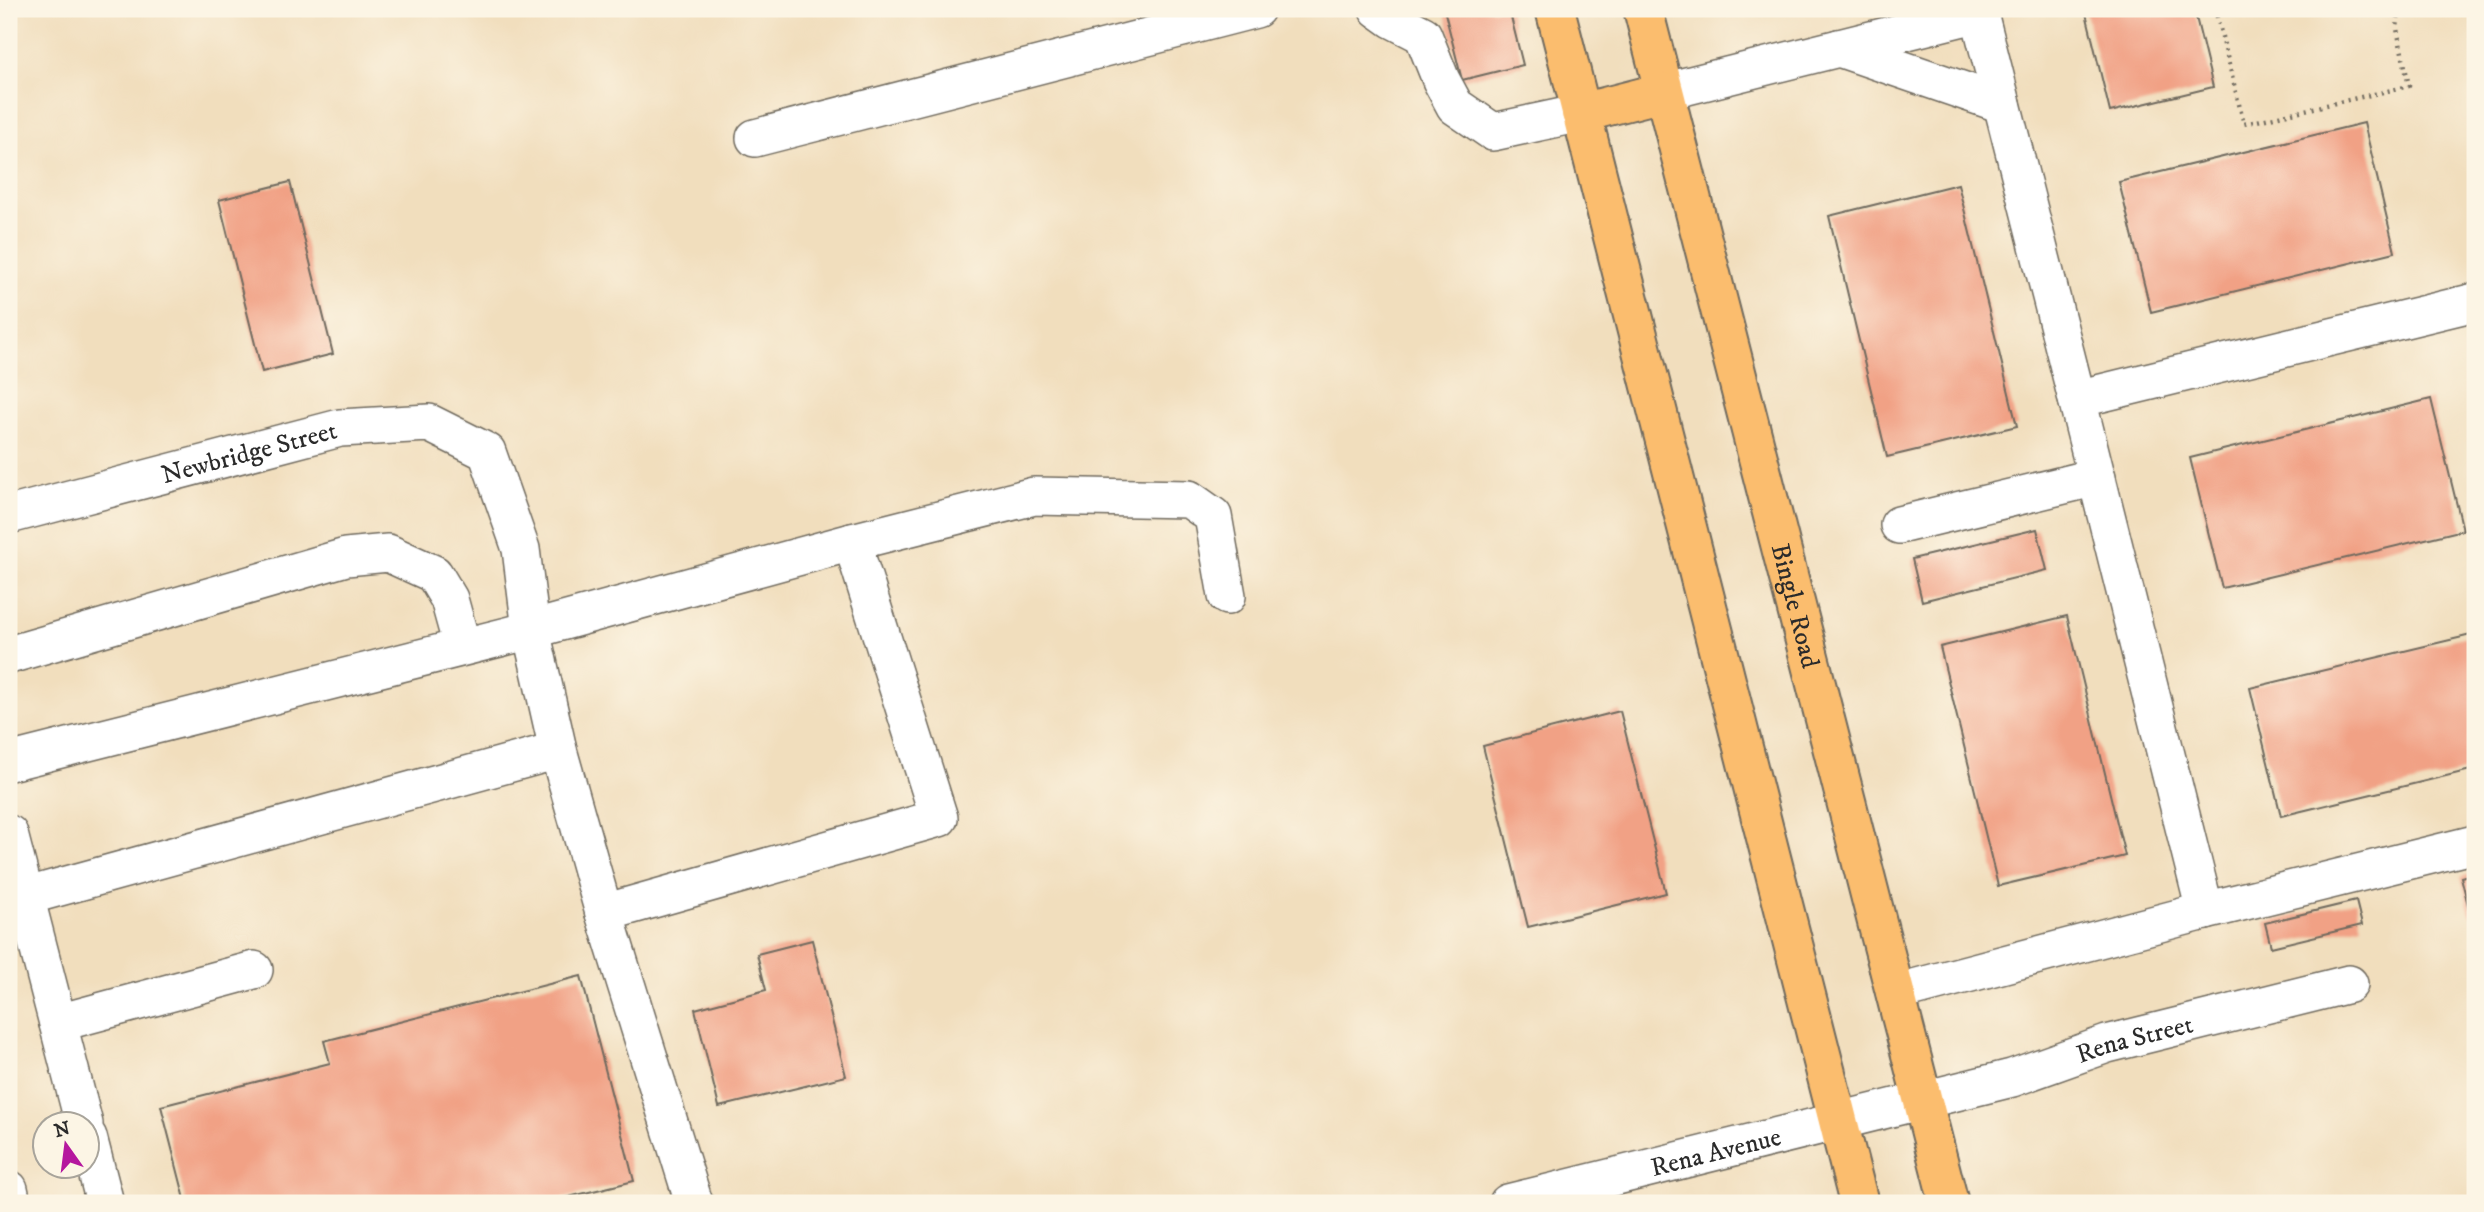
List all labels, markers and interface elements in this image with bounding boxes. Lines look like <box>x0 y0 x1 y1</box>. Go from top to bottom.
street label: Newbridge Street <box>158 415 341 492</box>
street label: Bingle Road <box>1763 540 1826 672</box>
street label: Rena Street <box>2072 1008 2196 1072</box>
north arrow <box>32 1110 102 1180</box>
text: N <box>52 1117 73 1143</box>
street label: Rena Avenue <box>1647 1121 1785 1185</box>

